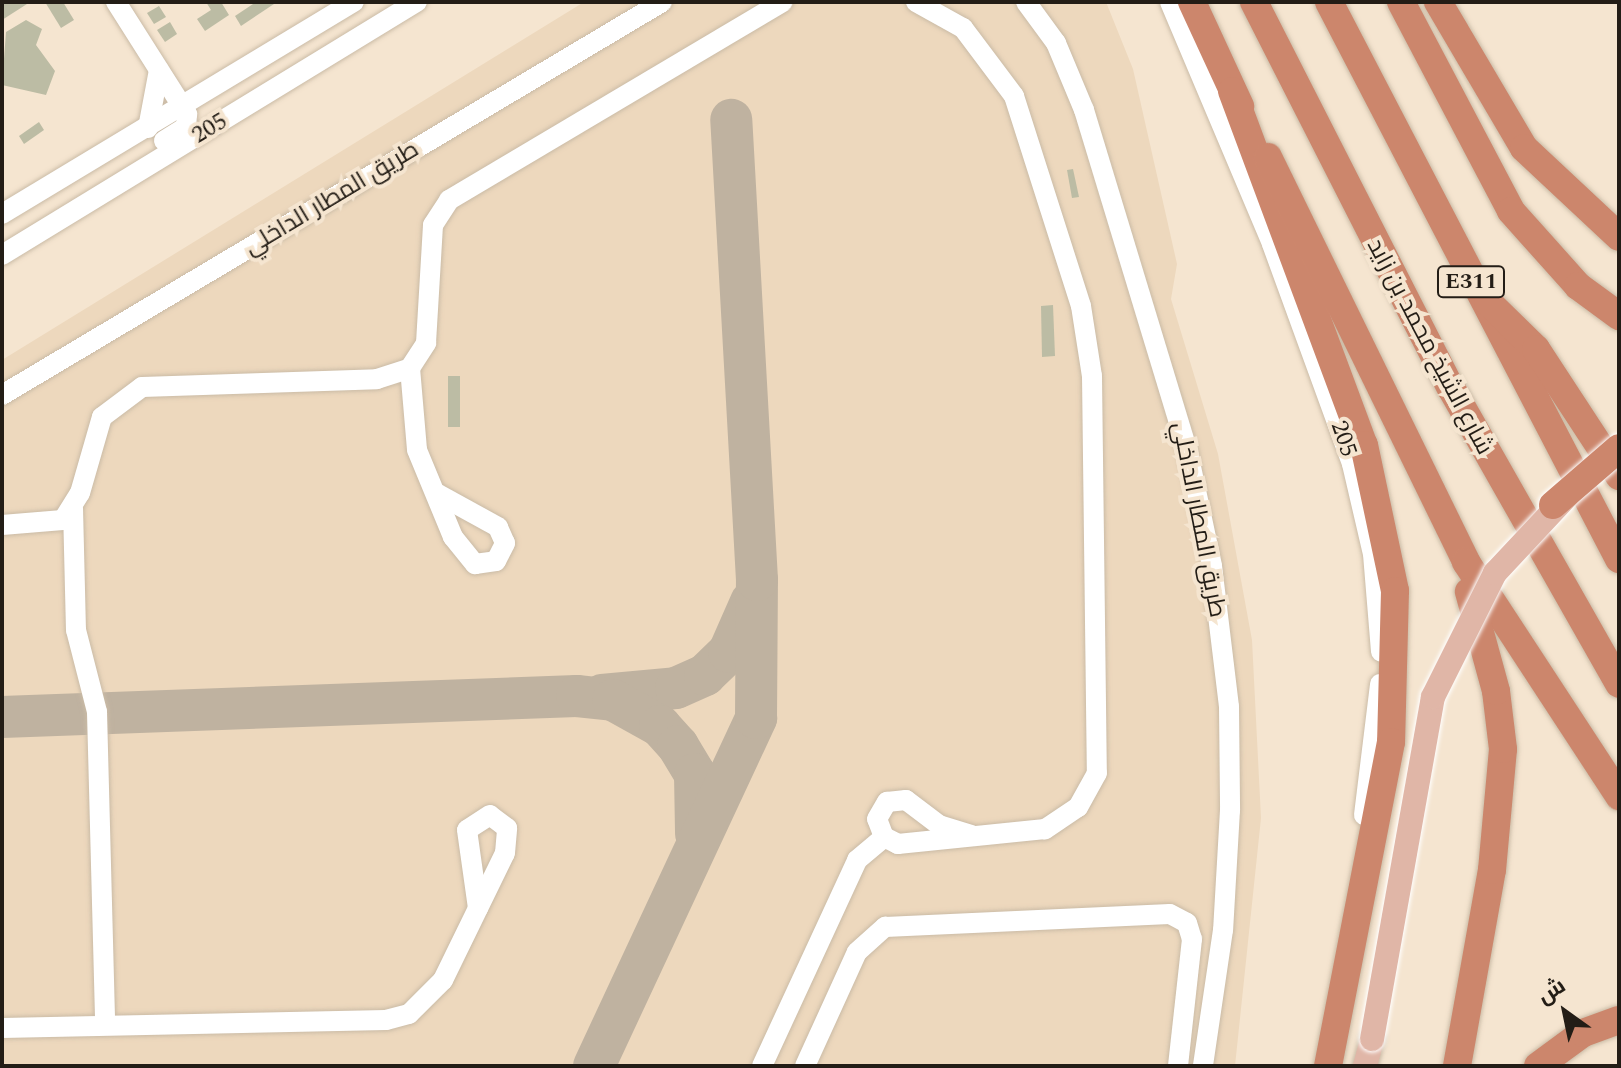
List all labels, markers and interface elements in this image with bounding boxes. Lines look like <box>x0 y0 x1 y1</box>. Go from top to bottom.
street label: 205 <box>187 107 233 151</box>
street label: طريق المطار الداخلي <box>240 136 424 262</box>
street label: شارع الشيخ محمد بن زايد <box>1360 234 1498 460</box>
road number: E311 <box>1435 264 1507 300</box>
street label: 205 <box>1324 417 1362 461</box>
street label: طريق المطار الداخلي <box>1165 420 1231 620</box>
text: ش <box>1531 970 1572 1013</box>
north arrow <box>1525 972 1605 1052</box>

